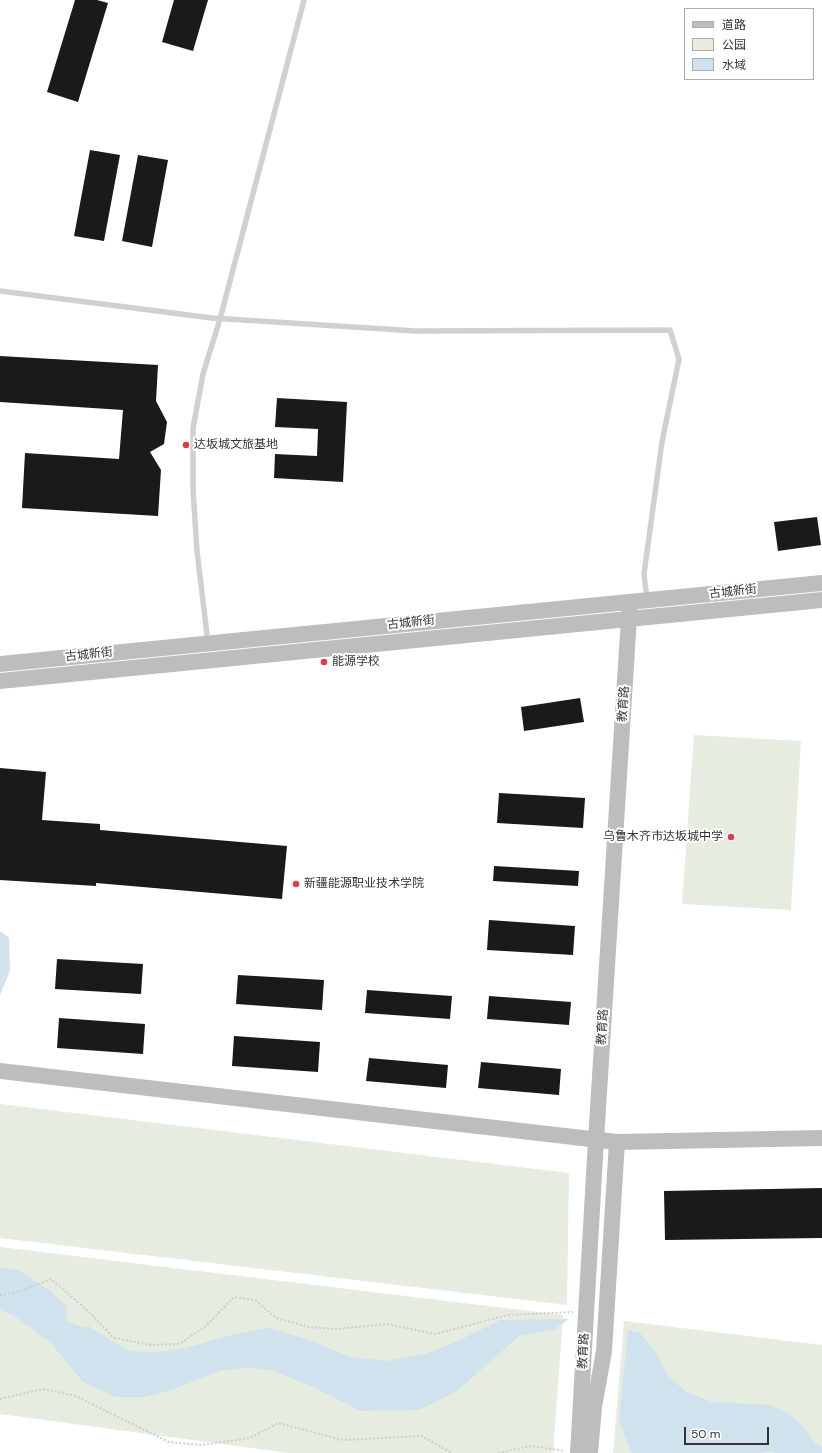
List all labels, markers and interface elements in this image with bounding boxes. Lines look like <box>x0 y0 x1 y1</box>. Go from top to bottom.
legend <box>684 8 814 80</box>
text: 道路 <box>722 17 746 33</box>
text: 公园 <box>722 37 746 53</box>
text: 水域 <box>722 57 746 73</box>
place label: 达坂城文旅基地 <box>194 438 278 452</box>
marker: 达坂城文旅基地 <box>181 440 191 450</box>
street label: 古城新街 <box>708 582 758 602</box>
street label: 古城新街 <box>386 613 436 633</box>
street label: 古城新街 <box>64 645 114 665</box>
place label: 能源学校 <box>332 655 380 669</box>
marker: 能源学校 <box>319 657 329 667</box>
street label: 教育路 <box>616 686 632 722</box>
place label: 乌鲁木齐市达坂城中学 <box>603 830 723 844</box>
marker: 乌鲁木齐市达坂城中学 <box>726 832 736 842</box>
place label: 新疆能源职业技术学院 <box>304 877 424 891</box>
marker: 新疆能源职业技术学院 <box>291 879 301 889</box>
street label: 教育路 <box>595 1009 611 1045</box>
street label: 教育路 <box>576 1333 592 1369</box>
scale bar <box>686 1419 771 1445</box>
text: 50 m <box>691 1426 720 1442</box>

